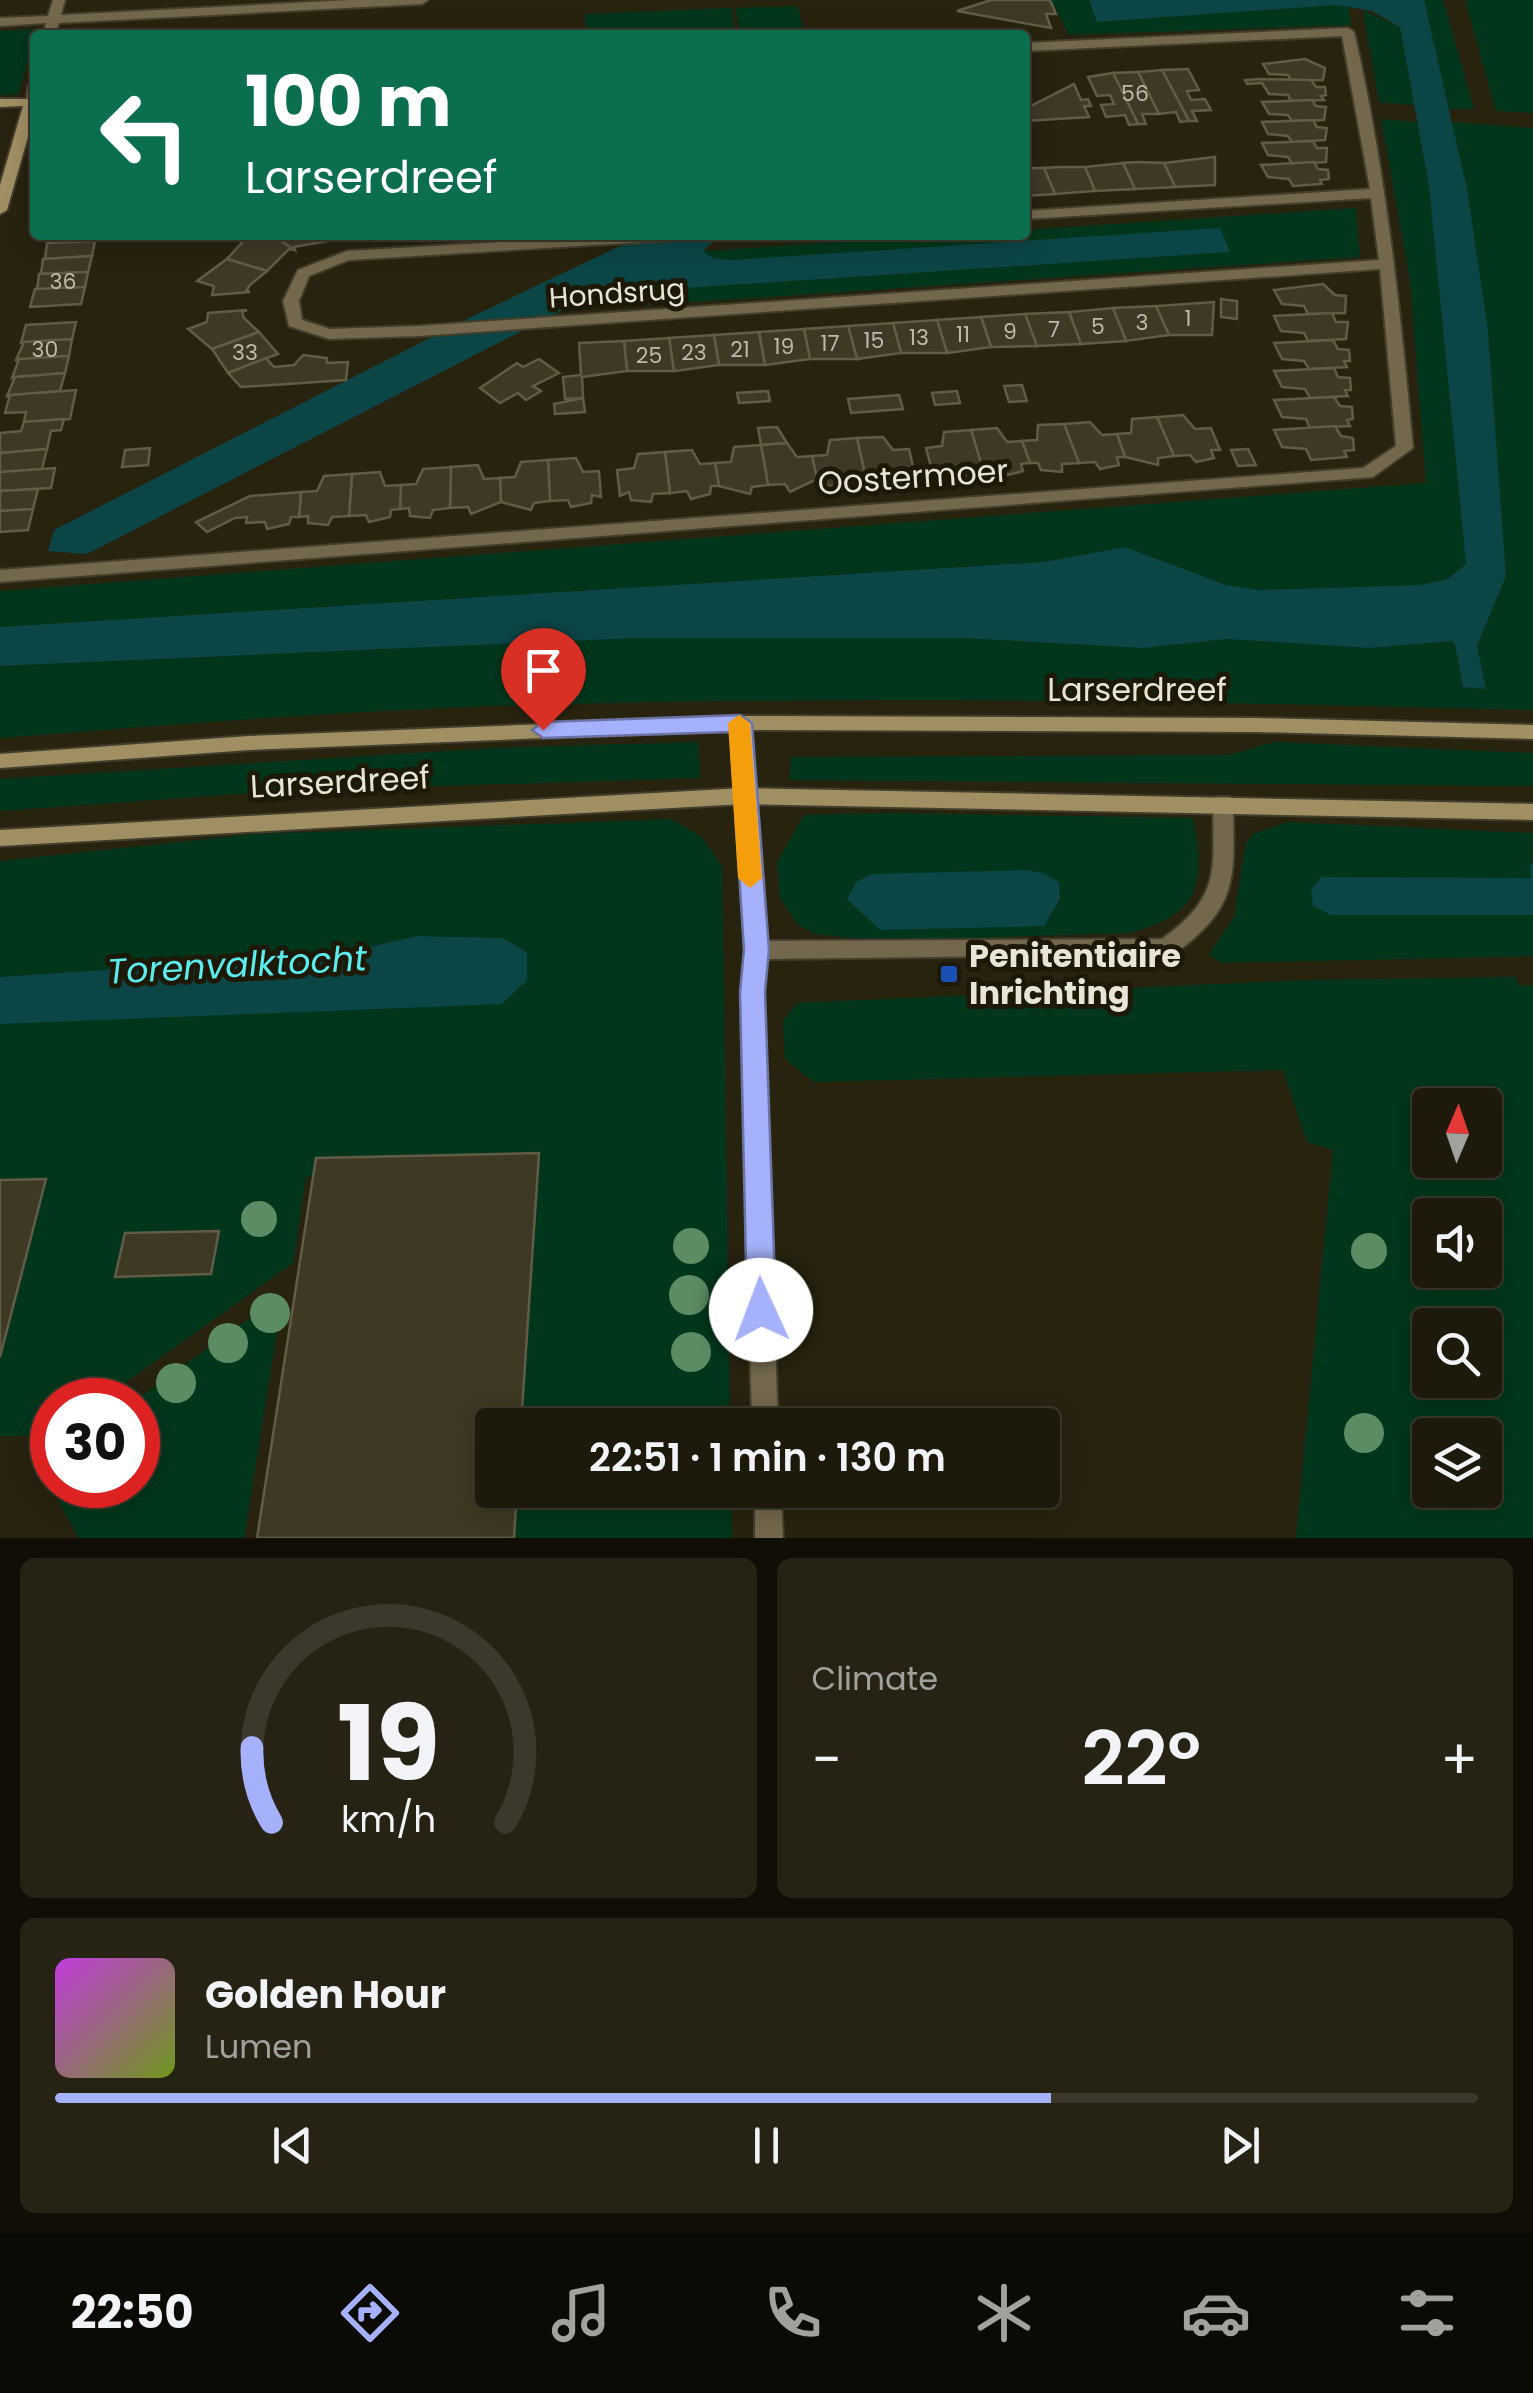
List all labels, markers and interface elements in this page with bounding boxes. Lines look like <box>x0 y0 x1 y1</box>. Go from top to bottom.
text: 100 m <box>245 52 452 151</box>
icon: left <box>80 70 210 200</box>
house number: 56 <box>1121 78 1149 109</box>
text: Larserdreef <box>245 146 498 209</box>
house number: 36 <box>50 266 76 297</box>
street label: Hondsrug <box>548 269 686 318</box>
house number: 1 <box>1184 303 1192 334</box>
house number: 3 <box>1136 307 1148 338</box>
house number: 5 <box>1091 311 1105 342</box>
house number: 7 <box>1048 314 1060 345</box>
house number: 9 <box>1003 316 1017 347</box>
house number: 11 <box>956 319 970 350</box>
house number: 13 <box>909 322 929 353</box>
house number: 15 <box>864 325 884 356</box>
house number: 17 <box>820 328 840 359</box>
house number: 19 <box>774 331 794 362</box>
house number: 30 <box>32 334 58 365</box>
house number: 21 <box>730 334 750 365</box>
house number: 33 <box>232 337 258 368</box>
house number: 23 <box>681 337 707 368</box>
house number: 25 <box>636 340 662 371</box>
street label: Oostermoer <box>816 447 1010 506</box>
pin <box>501 628 586 731</box>
icon: arrive <box>516 643 571 698</box>
street label: Larserdreef <box>1047 667 1227 712</box>
street label: Larserdreef <box>249 754 431 809</box>
water label: Torenvalktocht <box>106 933 369 996</box>
place label: Penitentiaire Inrichting <box>969 933 1181 1015</box>
marker: Penitentiaire Inrichting <box>938 963 960 985</box>
north arrow <box>1412 1088 1502 1178</box>
map controls <box>1412 1088 1502 1508</box>
button: sound <box>1412 1198 1502 1288</box>
position arrow <box>709 1258 813 1362</box>
button: search <box>1412 1308 1502 1398</box>
speed limit sign: 30 <box>30 1378 160 1508</box>
button: layers <box>1412 1418 1502 1508</box>
text: 22:51 · 1 min · 130 m <box>589 1431 946 1484</box>
text: Climate <box>812 1656 938 1701</box>
text: 19 <box>337 1671 440 1816</box>
text: 22° <box>1081 1706 1201 1811</box>
text: − <box>812 1721 842 1798</box>
text: + <box>1440 1721 1478 1798</box>
text: km/h <box>341 1794 436 1845</box>
text: Golden Hour <box>205 1968 446 2021</box>
text: Lumen <box>205 2024 313 2069</box>
icon: previous <box>265 2118 320 2173</box>
icon: pause <box>739 2118 794 2173</box>
icon: next <box>1213 2118 1268 2173</box>
icon: directions <box>335 2278 405 2348</box>
icon: music <box>546 2278 616 2348</box>
icon: phone <box>758 2278 828 2348</box>
icon: climate <box>969 2278 1039 2348</box>
icon: car <box>1181 2278 1251 2348</box>
icon: filters <box>1392 2278 1462 2348</box>
text: 22:50 <box>71 2281 193 2344</box>

